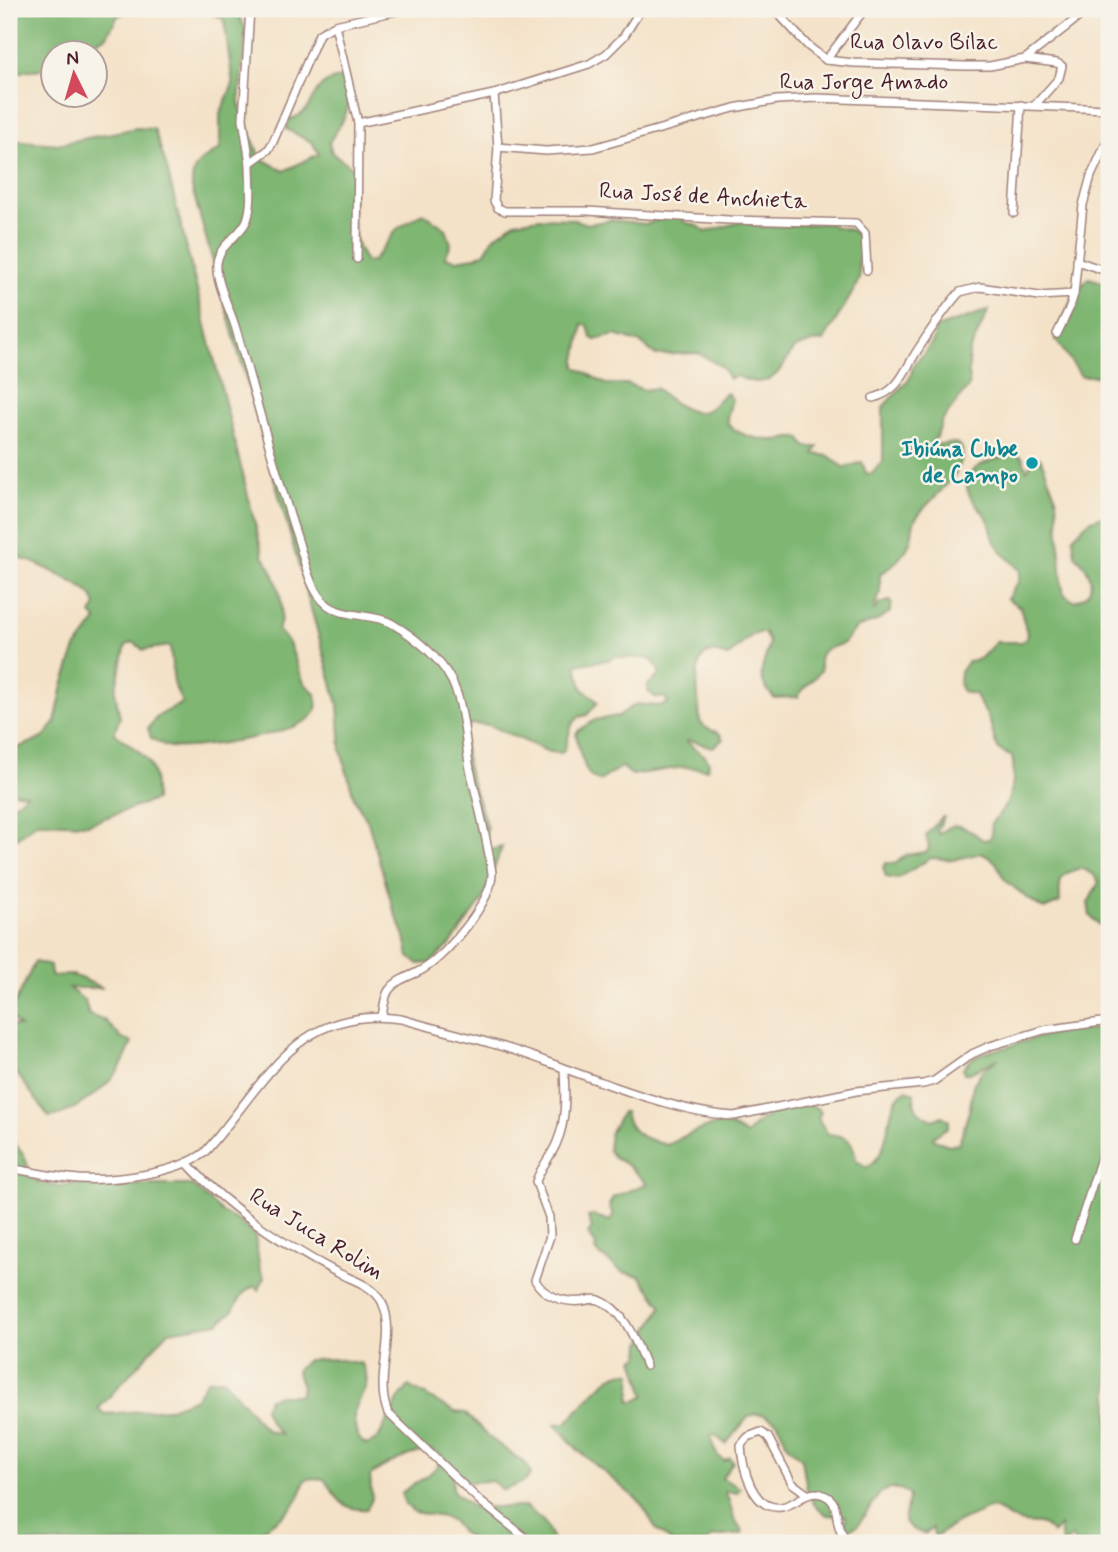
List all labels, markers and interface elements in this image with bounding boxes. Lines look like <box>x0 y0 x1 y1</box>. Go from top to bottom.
street label: Rua Olavo Bilac <box>850 28 998 58</box>
north arrow <box>38 38 108 108</box>
text: N <box>65 46 80 72</box>
street label: Rua Jorge Amado <box>780 68 948 100</box>
street label: Rua José de Anchieta <box>598 177 808 217</box>
place label: Ibiúna Clube de Campo <box>901 435 1019 491</box>
marker: Ibiúna Clube de Campo <box>1024 455 1040 471</box>
street label: Rua Juca Rolim <box>243 1182 389 1288</box>

